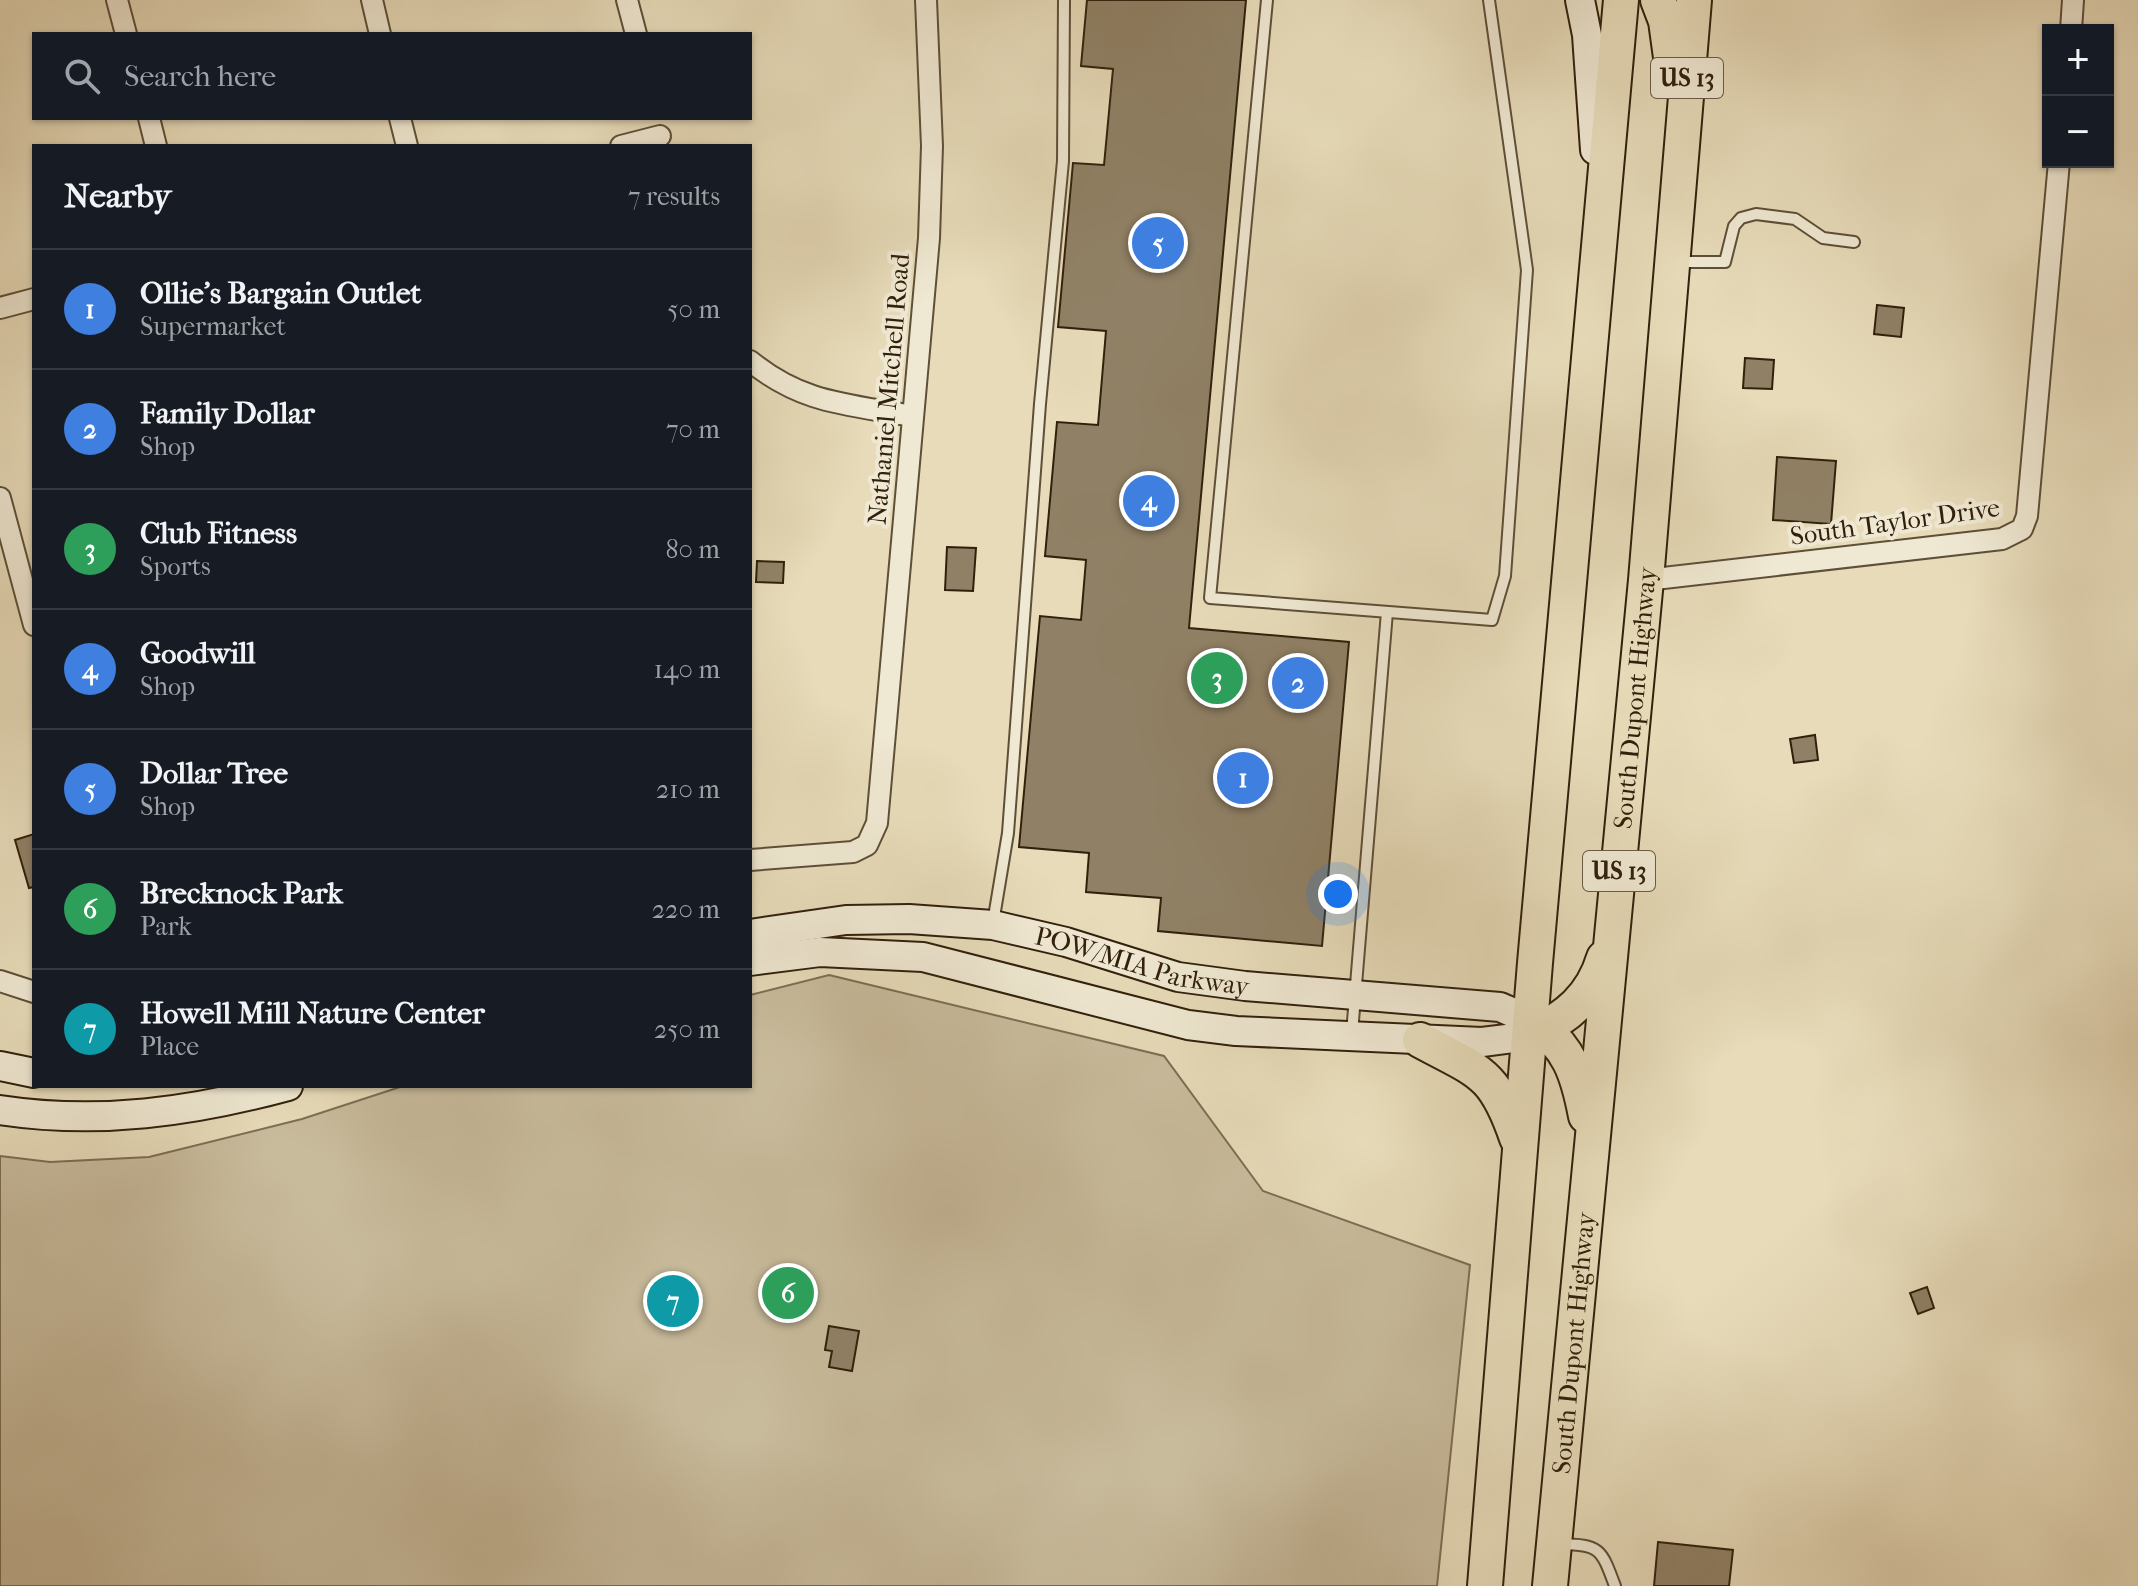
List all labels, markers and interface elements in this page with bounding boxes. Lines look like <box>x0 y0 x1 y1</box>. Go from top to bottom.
map controls <box>2042 24 2114 168</box>
button: + <box>2042 24 2114 96</box>
search box <box>32 32 752 120</box>
icon: search <box>60 54 104 98</box>
road number: US 13 <box>1651 58 1723 98</box>
text: Search here <box>124 59 276 94</box>
button: − <box>2042 96 2114 168</box>
text: Nearby <box>64 176 171 216</box>
text: 7 results <box>628 181 720 212</box>
pin: 5 <box>1132 213 1184 273</box>
street label: Nathaniel Mitchell Road <box>862 251 916 526</box>
text: Ollie’s Bargain Outlet <box>140 276 421 311</box>
text: 1 <box>85 294 95 325</box>
text: 50 m <box>667 294 720 325</box>
text: Supermarket <box>140 311 286 342</box>
text: Family Dollar <box>140 396 315 431</box>
text: 2 <box>83 414 97 445</box>
text: 70 m <box>666 414 720 445</box>
text: Shop <box>140 431 195 462</box>
pin: 4 <box>1123 471 1175 531</box>
street label: South Taylor Drive <box>1788 492 2002 552</box>
text: Club Fitness <box>140 516 297 551</box>
text: 3 <box>85 534 95 565</box>
text: 80 m <box>665 534 720 565</box>
text: Sports <box>140 551 211 582</box>
street label: South Dupont Highway <box>1607 565 1663 830</box>
text: Goodwill <box>140 636 256 671</box>
pin: 3 <box>1191 648 1243 708</box>
pin: 2 <box>1272 653 1324 713</box>
text: 4 <box>82 654 98 685</box>
text: 140 m <box>654 654 720 685</box>
text: Shop <box>140 671 195 702</box>
pin: 1 <box>1217 748 1269 808</box>
text: Dollar Tree <box>140 756 288 791</box>
text: 5 <box>84 774 96 805</box>
text: 210 m <box>656 774 720 805</box>
text: Shop <box>140 791 195 822</box>
road number: US 13 <box>1583 851 1655 891</box>
your location <box>1318 874 1358 914</box>
text: Brecknock Park <box>140 876 343 911</box>
text: 6 <box>83 894 97 925</box>
text: 220 m <box>652 894 720 925</box>
text: Park <box>140 911 192 942</box>
street label: POW/MIA Parkway <box>1032 920 1252 1002</box>
text: Howell Mill Nature Center <box>140 996 485 1031</box>
text: 7 <box>84 1014 96 1045</box>
text: 250 m <box>654 1014 720 1045</box>
text: Place <box>140 1031 199 1062</box>
street label: South Dupont Highway <box>1545 1210 1601 1475</box>
pin: 6 <box>762 1263 814 1323</box>
pin: 7 <box>647 1271 699 1331</box>

